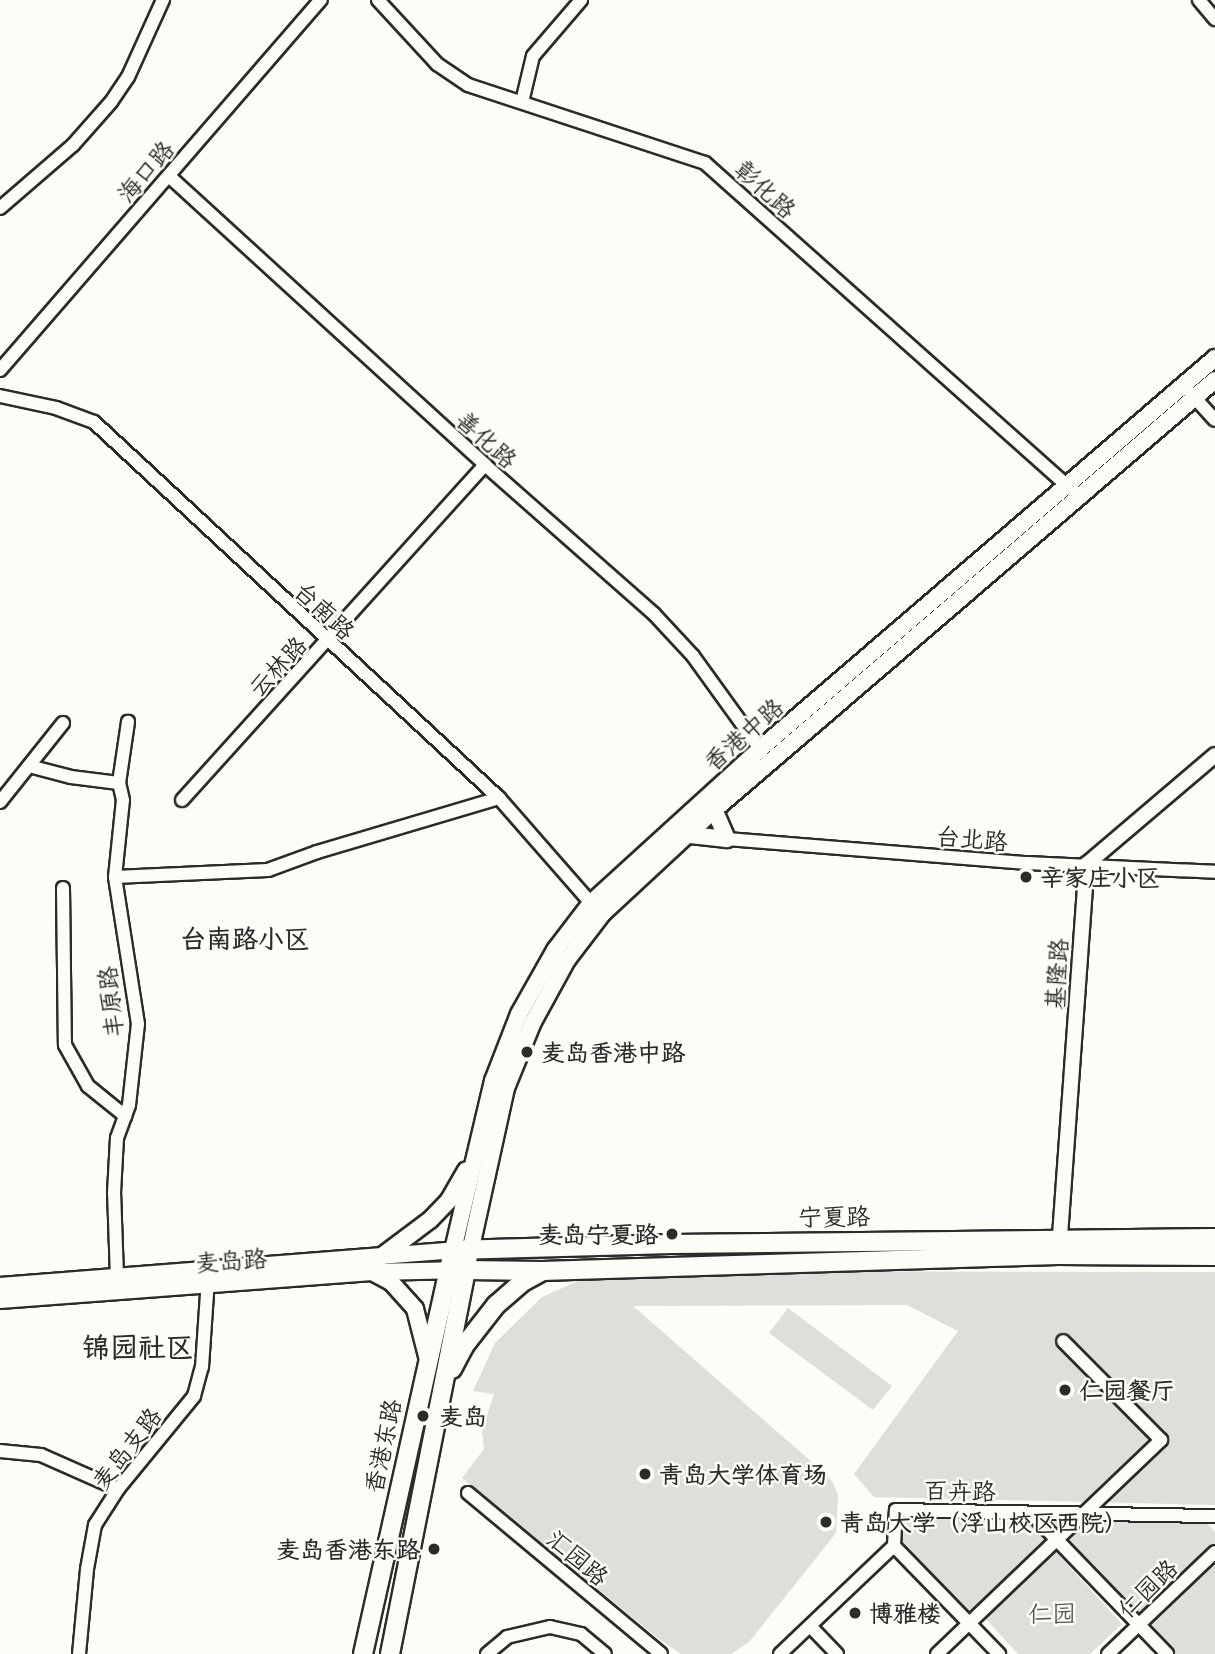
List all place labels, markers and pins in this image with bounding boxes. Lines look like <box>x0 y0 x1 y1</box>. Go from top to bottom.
place label: 辛家庄小区 <box>1040 863 1160 891</box>
marker: 辛家庄小区 <box>1018 869 1034 885</box>
place label: 麦岛香港中路 <box>541 1038 685 1066</box>
marker: 麦岛香港中路 <box>519 1044 535 1060</box>
place label: 麦岛宁夏路 <box>538 1220 658 1248</box>
marker: 麦岛宁夏路 <box>664 1226 680 1242</box>
place label: 仁园餐厅 <box>1079 1376 1175 1404</box>
marker: 仁园餐厅 <box>1057 1382 1073 1398</box>
place label: 麦岛 <box>439 1402 487 1430</box>
marker: 麦岛 <box>413 1406 433 1426</box>
place label: 青岛大学体育场 <box>659 1460 827 1488</box>
marker: 青岛大学体育场 <box>637 1466 653 1482</box>
place label: 青岛大学（浮山校区西院） <box>840 1508 1128 1536</box>
marker: 青岛大学（浮山校区西院） <box>818 1514 834 1530</box>
place label: 麦岛香港东路 <box>276 1535 420 1563</box>
marker: 麦岛香港东路 <box>426 1541 442 1557</box>
place label: 博雅楼 <box>869 1599 941 1627</box>
marker: 博雅楼 <box>847 1605 863 1621</box>

